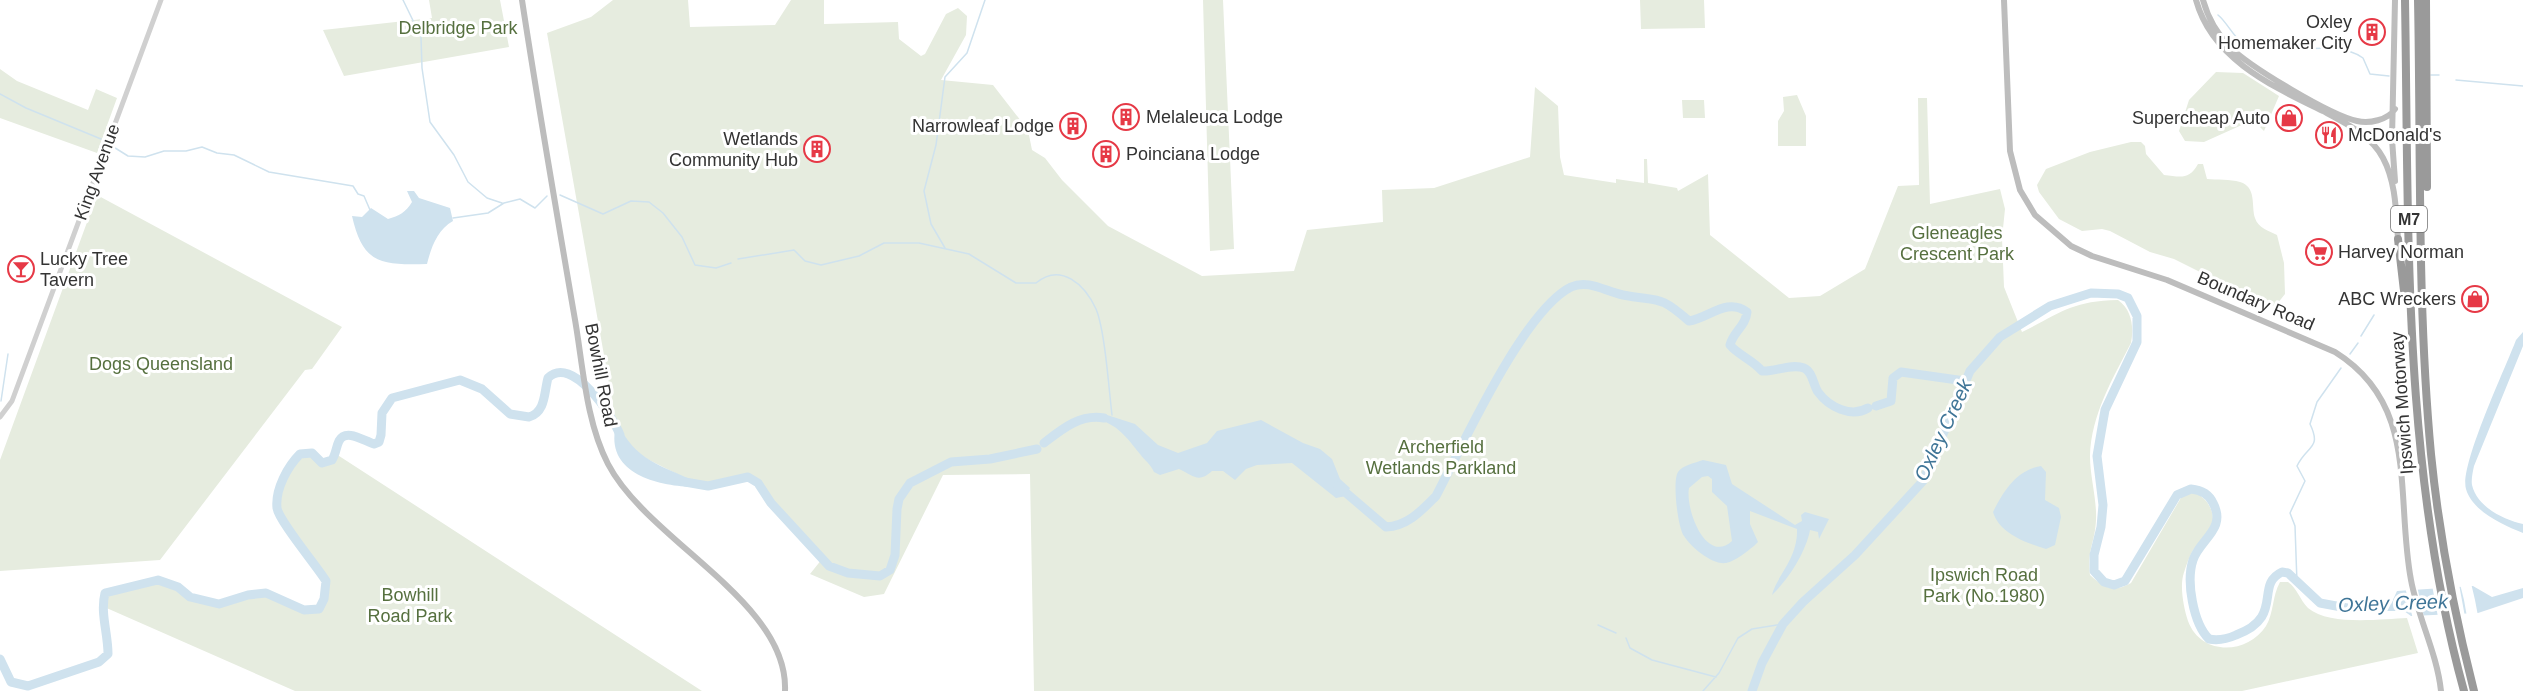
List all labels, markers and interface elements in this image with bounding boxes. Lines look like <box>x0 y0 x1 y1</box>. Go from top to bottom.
place label: Oxley Homemaker City <box>2218 12 2352 53</box>
building icon: Oxley Homemaker City <box>2357 17 2387 47</box>
park label: Delbridge Park <box>398 18 519 38</box>
building icon: Melaleuca Lodge <box>1111 102 1141 132</box>
shop icon: Supercheap Auto <box>2274 103 2304 133</box>
place label: Melaleuca Lodge <box>1146 107 1283 127</box>
place label: Supercheap Auto <box>2132 108 2270 128</box>
building icon: Narrowleaf Lodge <box>1058 111 1088 141</box>
place label: Narrowleaf Lodge <box>912 116 1054 136</box>
restaurant icon: McDonald's <box>2314 120 2344 150</box>
street label: King Avenue <box>70 121 124 223</box>
place label: McDonald's <box>2348 125 2441 145</box>
place label: Wetlands Community Hub <box>669 129 798 170</box>
building icon: Wetlands Community Hub <box>802 134 832 164</box>
building icon: Poinciana Lodge <box>1091 139 1121 169</box>
place label: Poinciana Lodge <box>1126 144 1260 164</box>
road number: M7 <box>2391 206 2427 232</box>
park label: Gleneagles Crescent Park <box>1900 223 2015 264</box>
supermarket icon: Harvey Norman <box>2304 237 2334 267</box>
place label: Harvey Norman <box>2338 242 2464 262</box>
place label: Lucky Tree Tavern <box>40 249 128 290</box>
bar icon: Lucky Tree Tavern <box>6 254 36 284</box>
street label: Boundary Road <box>2195 267 2317 335</box>
shop icon: ABC Wreckers <box>2460 284 2490 314</box>
place label: ABC Wreckers <box>2338 289 2456 309</box>
street label: Bowhill Road <box>581 322 621 428</box>
street label: Ipswich Motorway <box>2387 331 2417 475</box>
park label: Dogs Queensland <box>89 354 233 374</box>
water label: Oxley Creek <box>1910 375 1977 485</box>
park label: Archerfield Wetlands Parkland <box>1366 437 1516 478</box>
park label: Ipswich Road Park (No.1980) <box>1923 565 2045 606</box>
park label: Bowhill Road Park <box>367 585 454 626</box>
water label: Oxley Creek <box>2338 590 2449 616</box>

